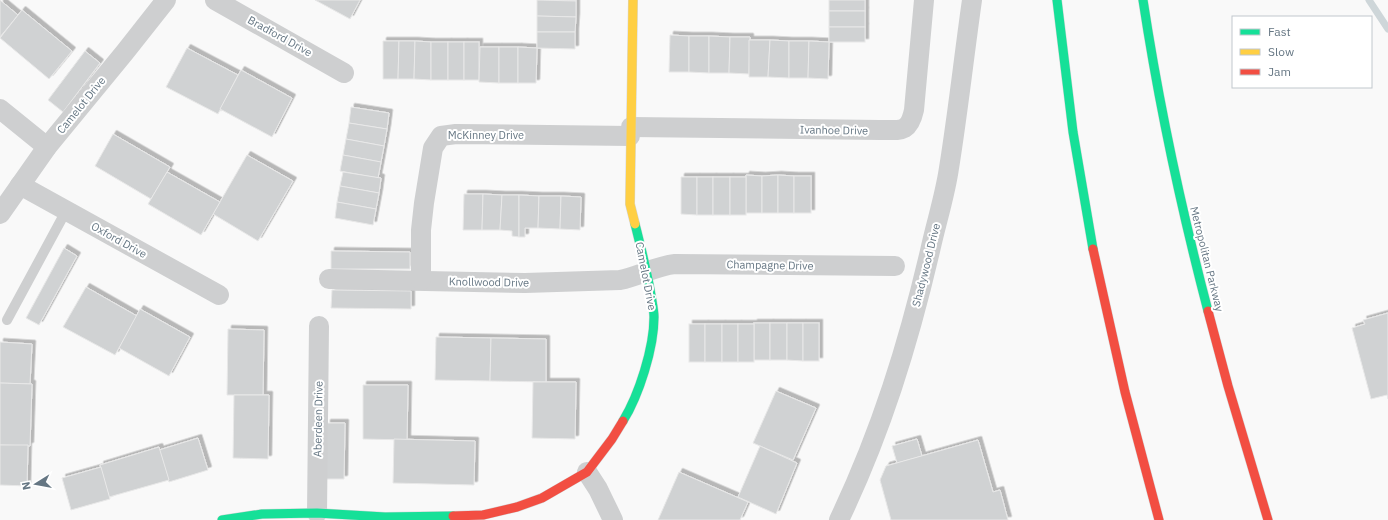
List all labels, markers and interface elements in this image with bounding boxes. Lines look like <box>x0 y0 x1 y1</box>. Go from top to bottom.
street label: Bradford Drive <box>245 13 315 59</box>
legend <box>1232 16 1372 88</box>
text: Fast <box>1268 24 1291 39</box>
text: Slow <box>1268 44 1294 59</box>
text: Jam <box>1268 64 1291 79</box>
street label: Camelot Drive <box>54 74 108 136</box>
street label: Ivanhoe Drive <box>800 122 868 138</box>
street label: McKinney Drive <box>448 128 524 142</box>
street label: Metropolitan Parkway <box>1187 205 1227 313</box>
street label: Oxford Drive <box>89 219 149 261</box>
street label: Shadywood Drive <box>909 222 943 308</box>
street label: Camelot Drive <box>632 241 660 311</box>
street label: Champagne Drive <box>726 257 814 273</box>
street label: Knollwood Drive <box>449 274 529 290</box>
street label: Aberdeen Drive <box>310 381 326 457</box>
north arrow <box>16 464 56 504</box>
text: N <box>19 481 34 491</box>

